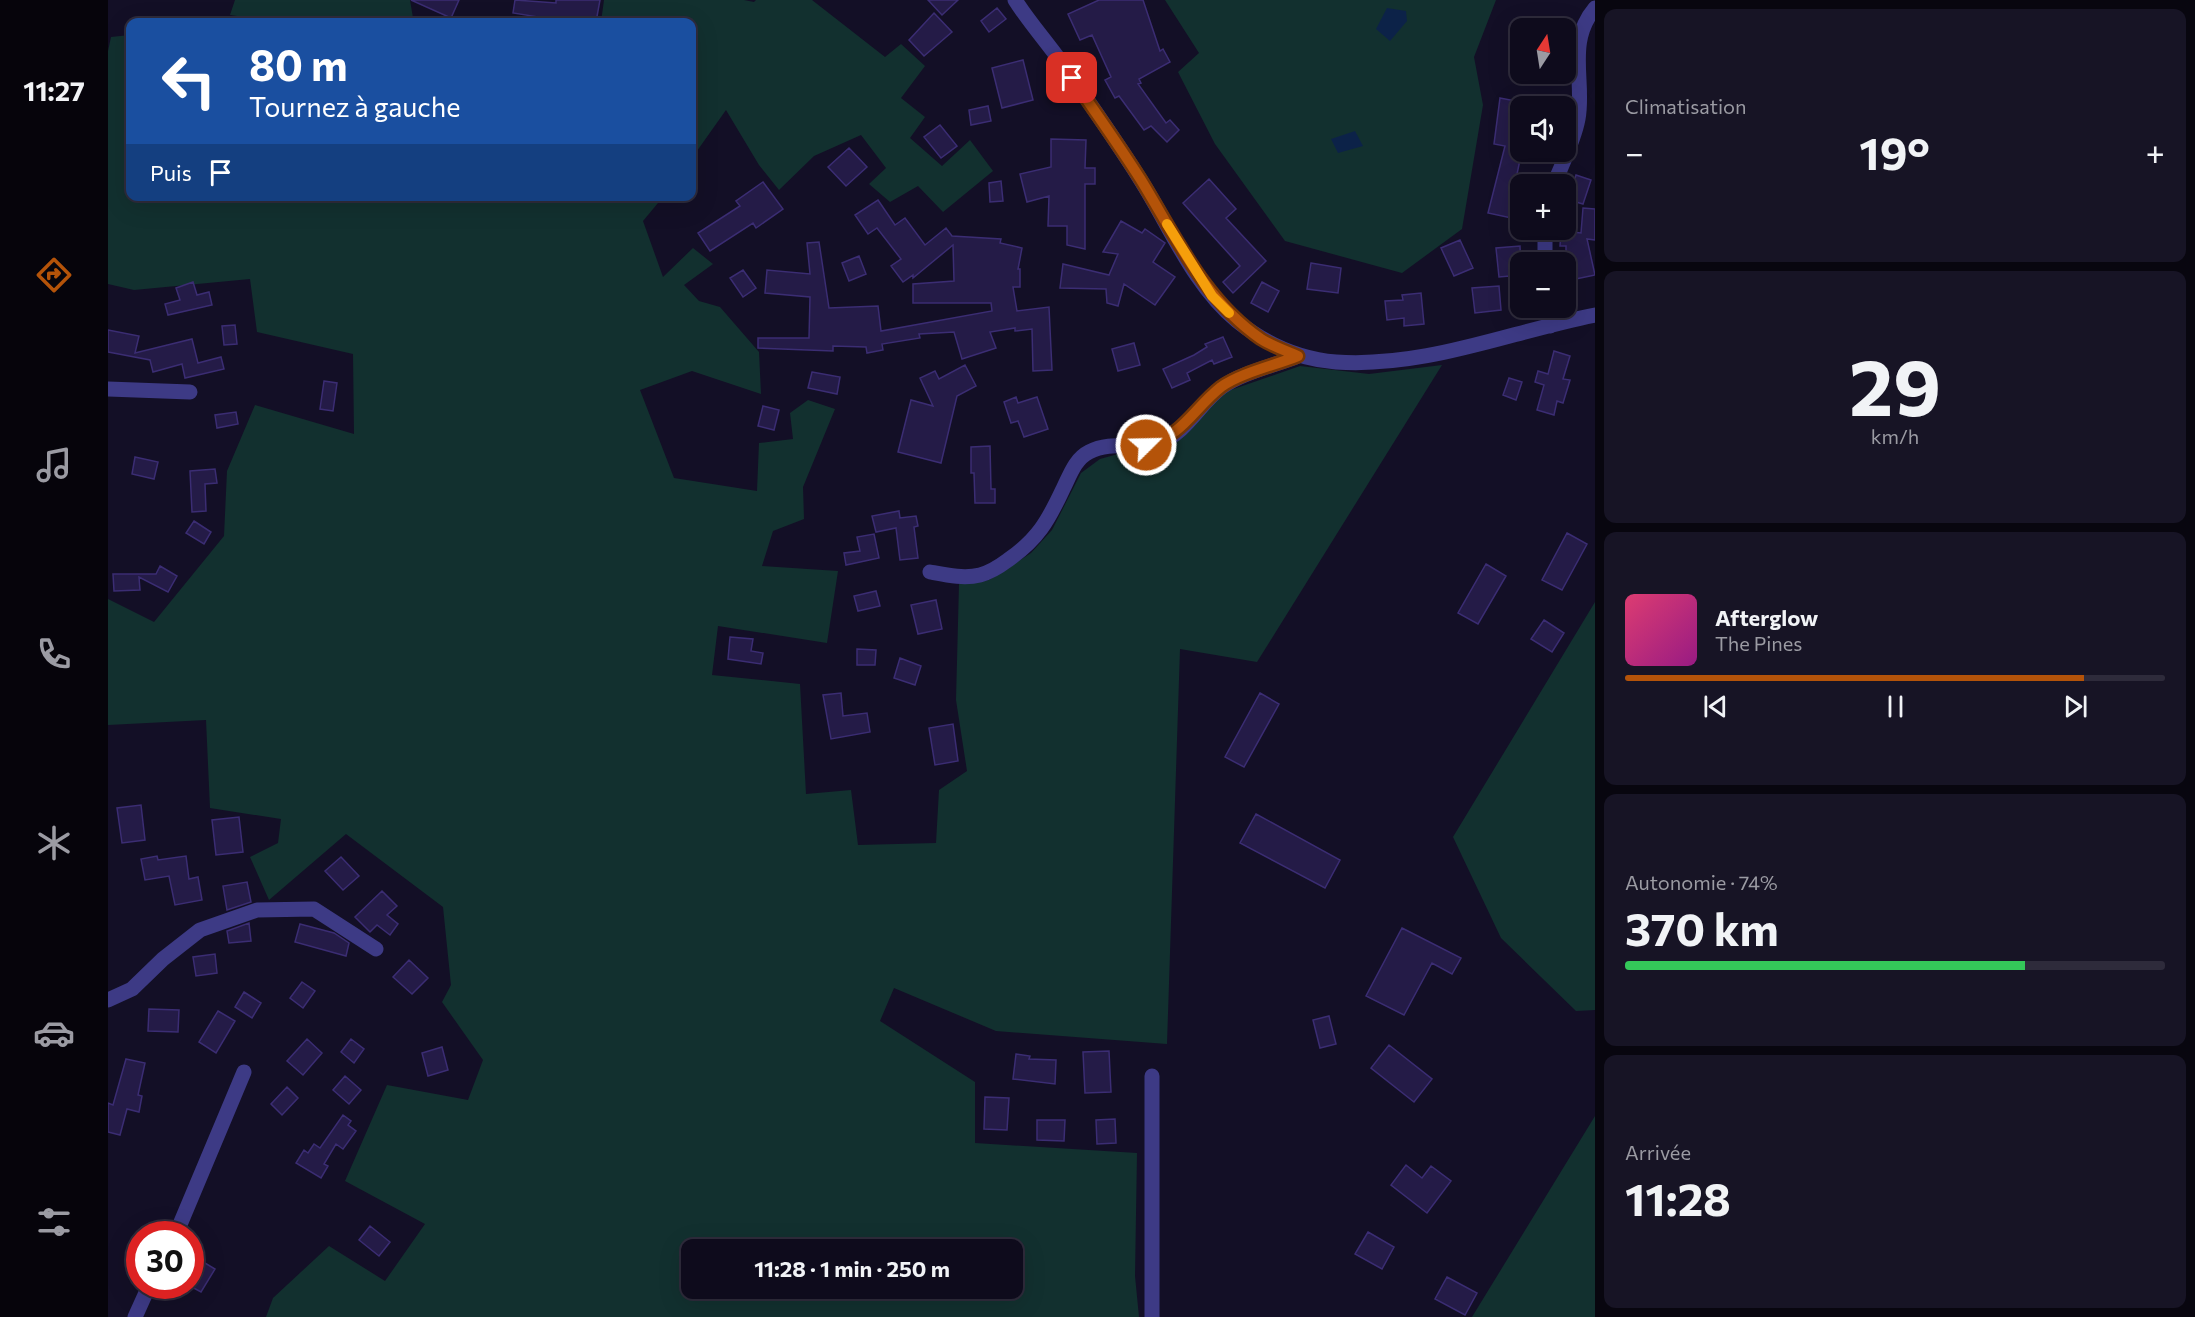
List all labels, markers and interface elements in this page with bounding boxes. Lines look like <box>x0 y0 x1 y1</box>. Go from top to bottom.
north arrow <box>1510 18 1576 84</box>
map controls <box>1510 18 1576 318</box>
text: 80 m <box>249 38 348 90</box>
icon: left <box>150 42 228 120</box>
pin <box>1046 52 1097 103</box>
icon: arrive <box>1055 61 1088 94</box>
text: 11:27 <box>23 74 85 107</box>
text: Tournez à gauche <box>249 90 460 123</box>
text: Climatisation <box>1625 94 1746 118</box>
button: sound <box>1510 96 1576 162</box>
text: 19° <box>1859 124 1930 179</box>
text: − <box>1625 131 1644 172</box>
text: + <box>2146 131 2165 172</box>
icon: arrive <box>204 156 237 189</box>
text: Puis <box>150 159 192 186</box>
button: + <box>1510 174 1576 240</box>
button: − <box>1510 252 1576 318</box>
icon: directions <box>33 254 75 296</box>
text: 29 <box>1849 337 1941 432</box>
position arrow <box>1114 413 1178 477</box>
text: km/h <box>1871 424 1919 448</box>
icon: music <box>33 444 75 486</box>
text: Afterglow <box>1715 604 1818 631</box>
text: The Pines <box>1715 631 1802 655</box>
icon: phone <box>33 633 75 675</box>
icon: previous <box>1699 690 1732 723</box>
icon: pause <box>1879 690 1912 723</box>
icon: next <box>2059 690 2092 723</box>
icon: climate <box>33 822 75 864</box>
text: Autonomie · 74% <box>1625 870 1778 894</box>
text: 370 km <box>1625 900 1779 955</box>
icon: car <box>33 1012 75 1054</box>
text: Arrivée <box>1625 1140 1691 1164</box>
text: 11:28 <box>1625 1170 1731 1225</box>
icon: filters <box>33 1201 75 1243</box>
speed limit sign: 30 <box>126 1221 204 1299</box>
text: 11:28 · 1 min · 250 m <box>754 1255 950 1282</box>

